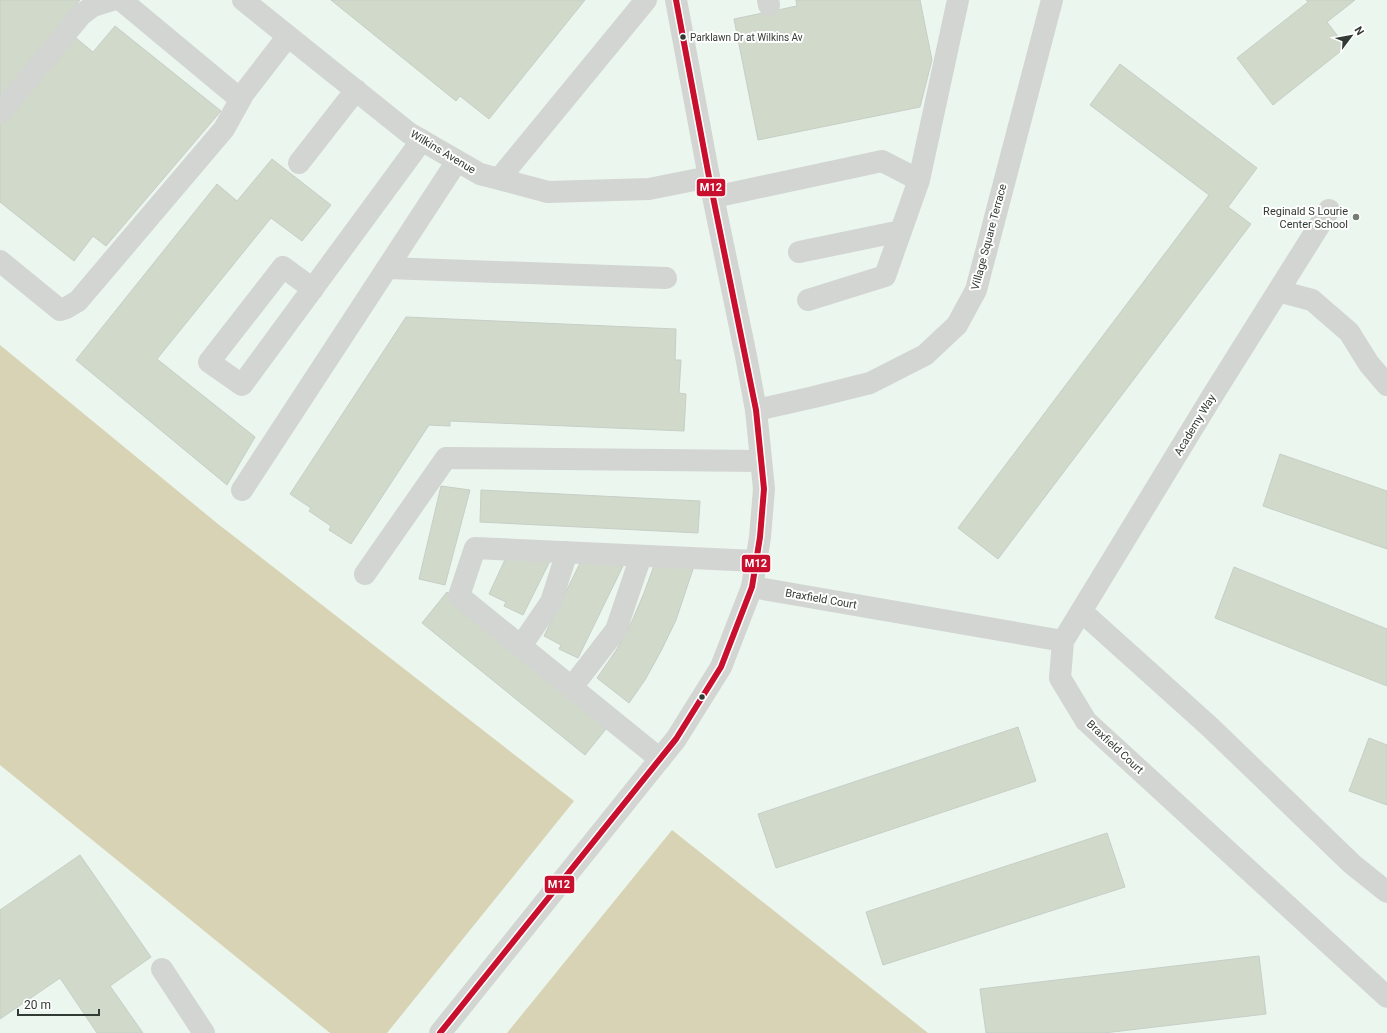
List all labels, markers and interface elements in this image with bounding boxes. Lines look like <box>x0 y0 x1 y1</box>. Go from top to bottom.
north arrow <box>1331 16 1371 56</box>
text: N <box>1351 24 1367 38</box>
marker: Parklawn Dr at Wilkins Av <box>678 32 688 42</box>
place label: Parklawn Dr at Wilkins Av <box>690 32 803 43</box>
street label: Wilkins Avenue <box>408 127 478 177</box>
line badge: M12 <box>696 178 726 197</box>
text: M12 <box>700 181 722 194</box>
street label: Village Square Terrace <box>969 182 1009 291</box>
place label: Reginald S Lourie Center School <box>1263 205 1348 231</box>
marker: Reginald S Lourie Center School <box>1351 212 1361 222</box>
street label: Academy Way <box>1172 391 1219 458</box>
line badge: M12 <box>741 554 771 573</box>
text: M12 <box>745 557 767 570</box>
street label: Braxfield Court <box>784 586 858 612</box>
unlabelled marker <box>697 692 707 702</box>
street label: Braxfield Court <box>1084 718 1146 777</box>
line badge: M12 <box>544 875 575 894</box>
text: M12 <box>548 878 570 891</box>
scale bar <box>18 991 99 1017</box>
text: 20 m <box>24 998 51 1012</box>

